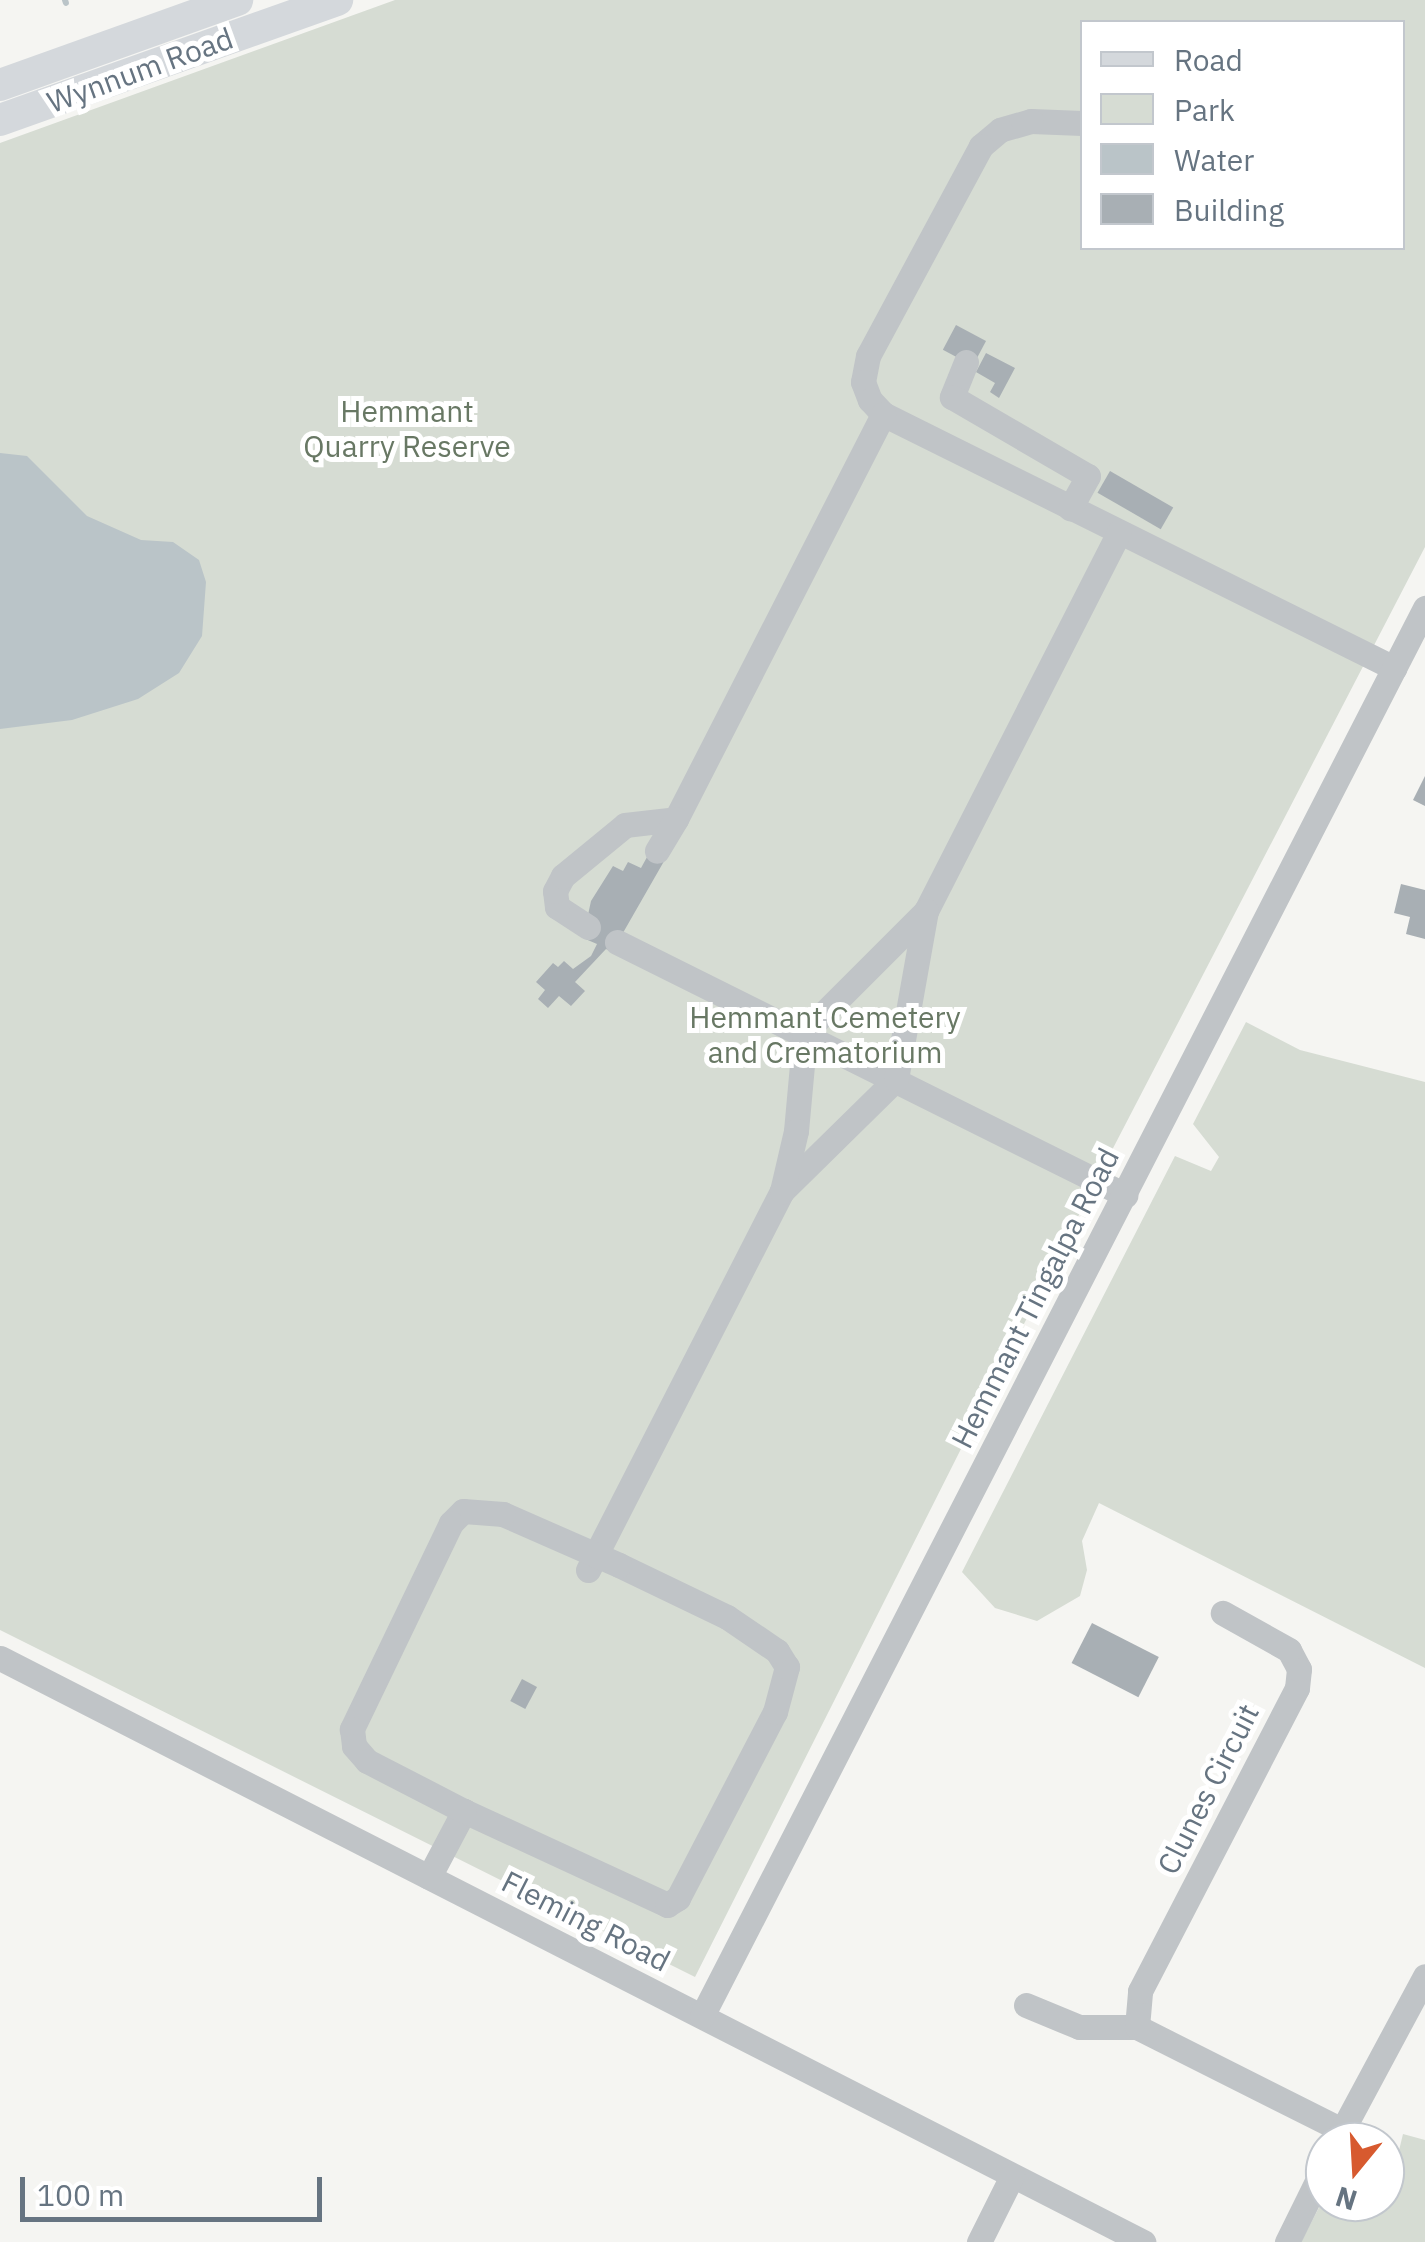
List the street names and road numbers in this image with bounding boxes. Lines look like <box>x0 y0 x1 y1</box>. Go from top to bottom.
street label: Wynnum Road <box>42 20 238 120</box>
street label: Hemmant Tingalpa Road <box>944 1142 1126 1454</box>
street label: Clunes Circuit <box>1150 1698 1266 1880</box>
street label: Fleming Road <box>496 1863 676 1979</box>

